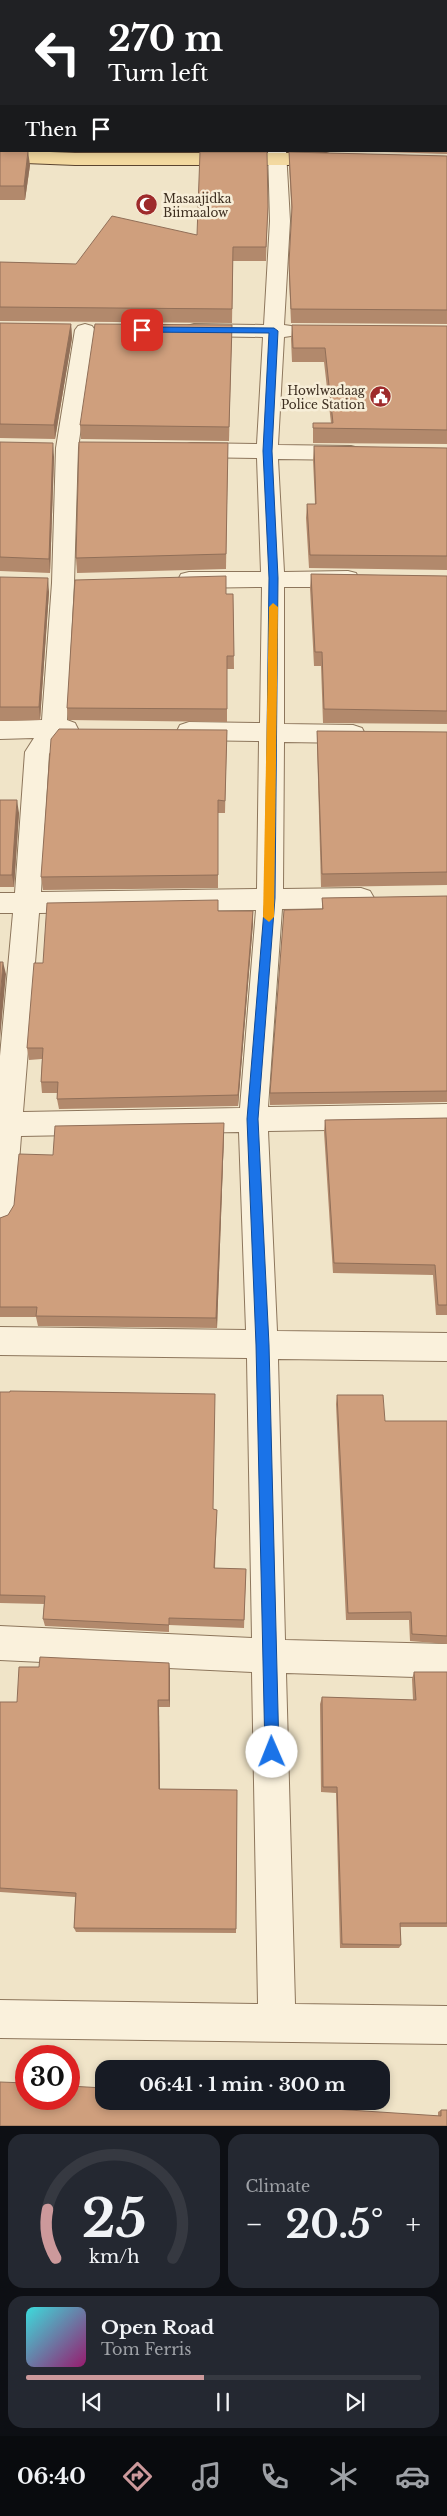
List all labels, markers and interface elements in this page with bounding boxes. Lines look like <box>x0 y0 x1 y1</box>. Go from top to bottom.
text: 270 m <box>108 17 223 60</box>
icon: left <box>25 20 90 85</box>
text: Turn left <box>108 60 208 87</box>
icon: arrive <box>87 115 115 143</box>
text: Then <box>25 118 77 141</box>
place label: Masaajidka Biimaalow <box>163 191 232 220</box>
mosque icon: Masaajidka Biimaalow <box>135 193 159 217</box>
pin <box>121 309 163 351</box>
icon: arrive <box>128 316 156 344</box>
place label: Howlwadaag Police Station <box>281 383 366 412</box>
public building icon: Howlwadaag Police Station <box>369 385 393 409</box>
position arrow <box>245 1725 297 1777</box>
speed limit sign: 30 <box>15 2045 80 2110</box>
text: 06:41 · 1 min · 300 m <box>139 2073 346 2096</box>
text: Climate <box>246 2176 310 2196</box>
text: 25 <box>81 2187 146 2251</box>
text: 20.5° <box>286 2201 383 2248</box>
text: − <box>246 2207 263 2242</box>
text: + <box>406 2207 421 2242</box>
text: km/h <box>88 2246 139 2268</box>
text: Open Road <box>101 2316 214 2339</box>
text: Tom Ferris <box>101 2339 192 2359</box>
icon: previous <box>78 2388 106 2416</box>
icon: pause <box>209 2388 237 2416</box>
icon: next <box>341 2388 369 2416</box>
icon: directions <box>120 2459 155 2494</box>
icon: music <box>189 2459 224 2494</box>
icon: phone <box>257 2459 292 2494</box>
icon: climate <box>326 2459 361 2494</box>
icon: car <box>395 2459 430 2494</box>
text: 06:40 <box>17 2463 86 2490</box>

